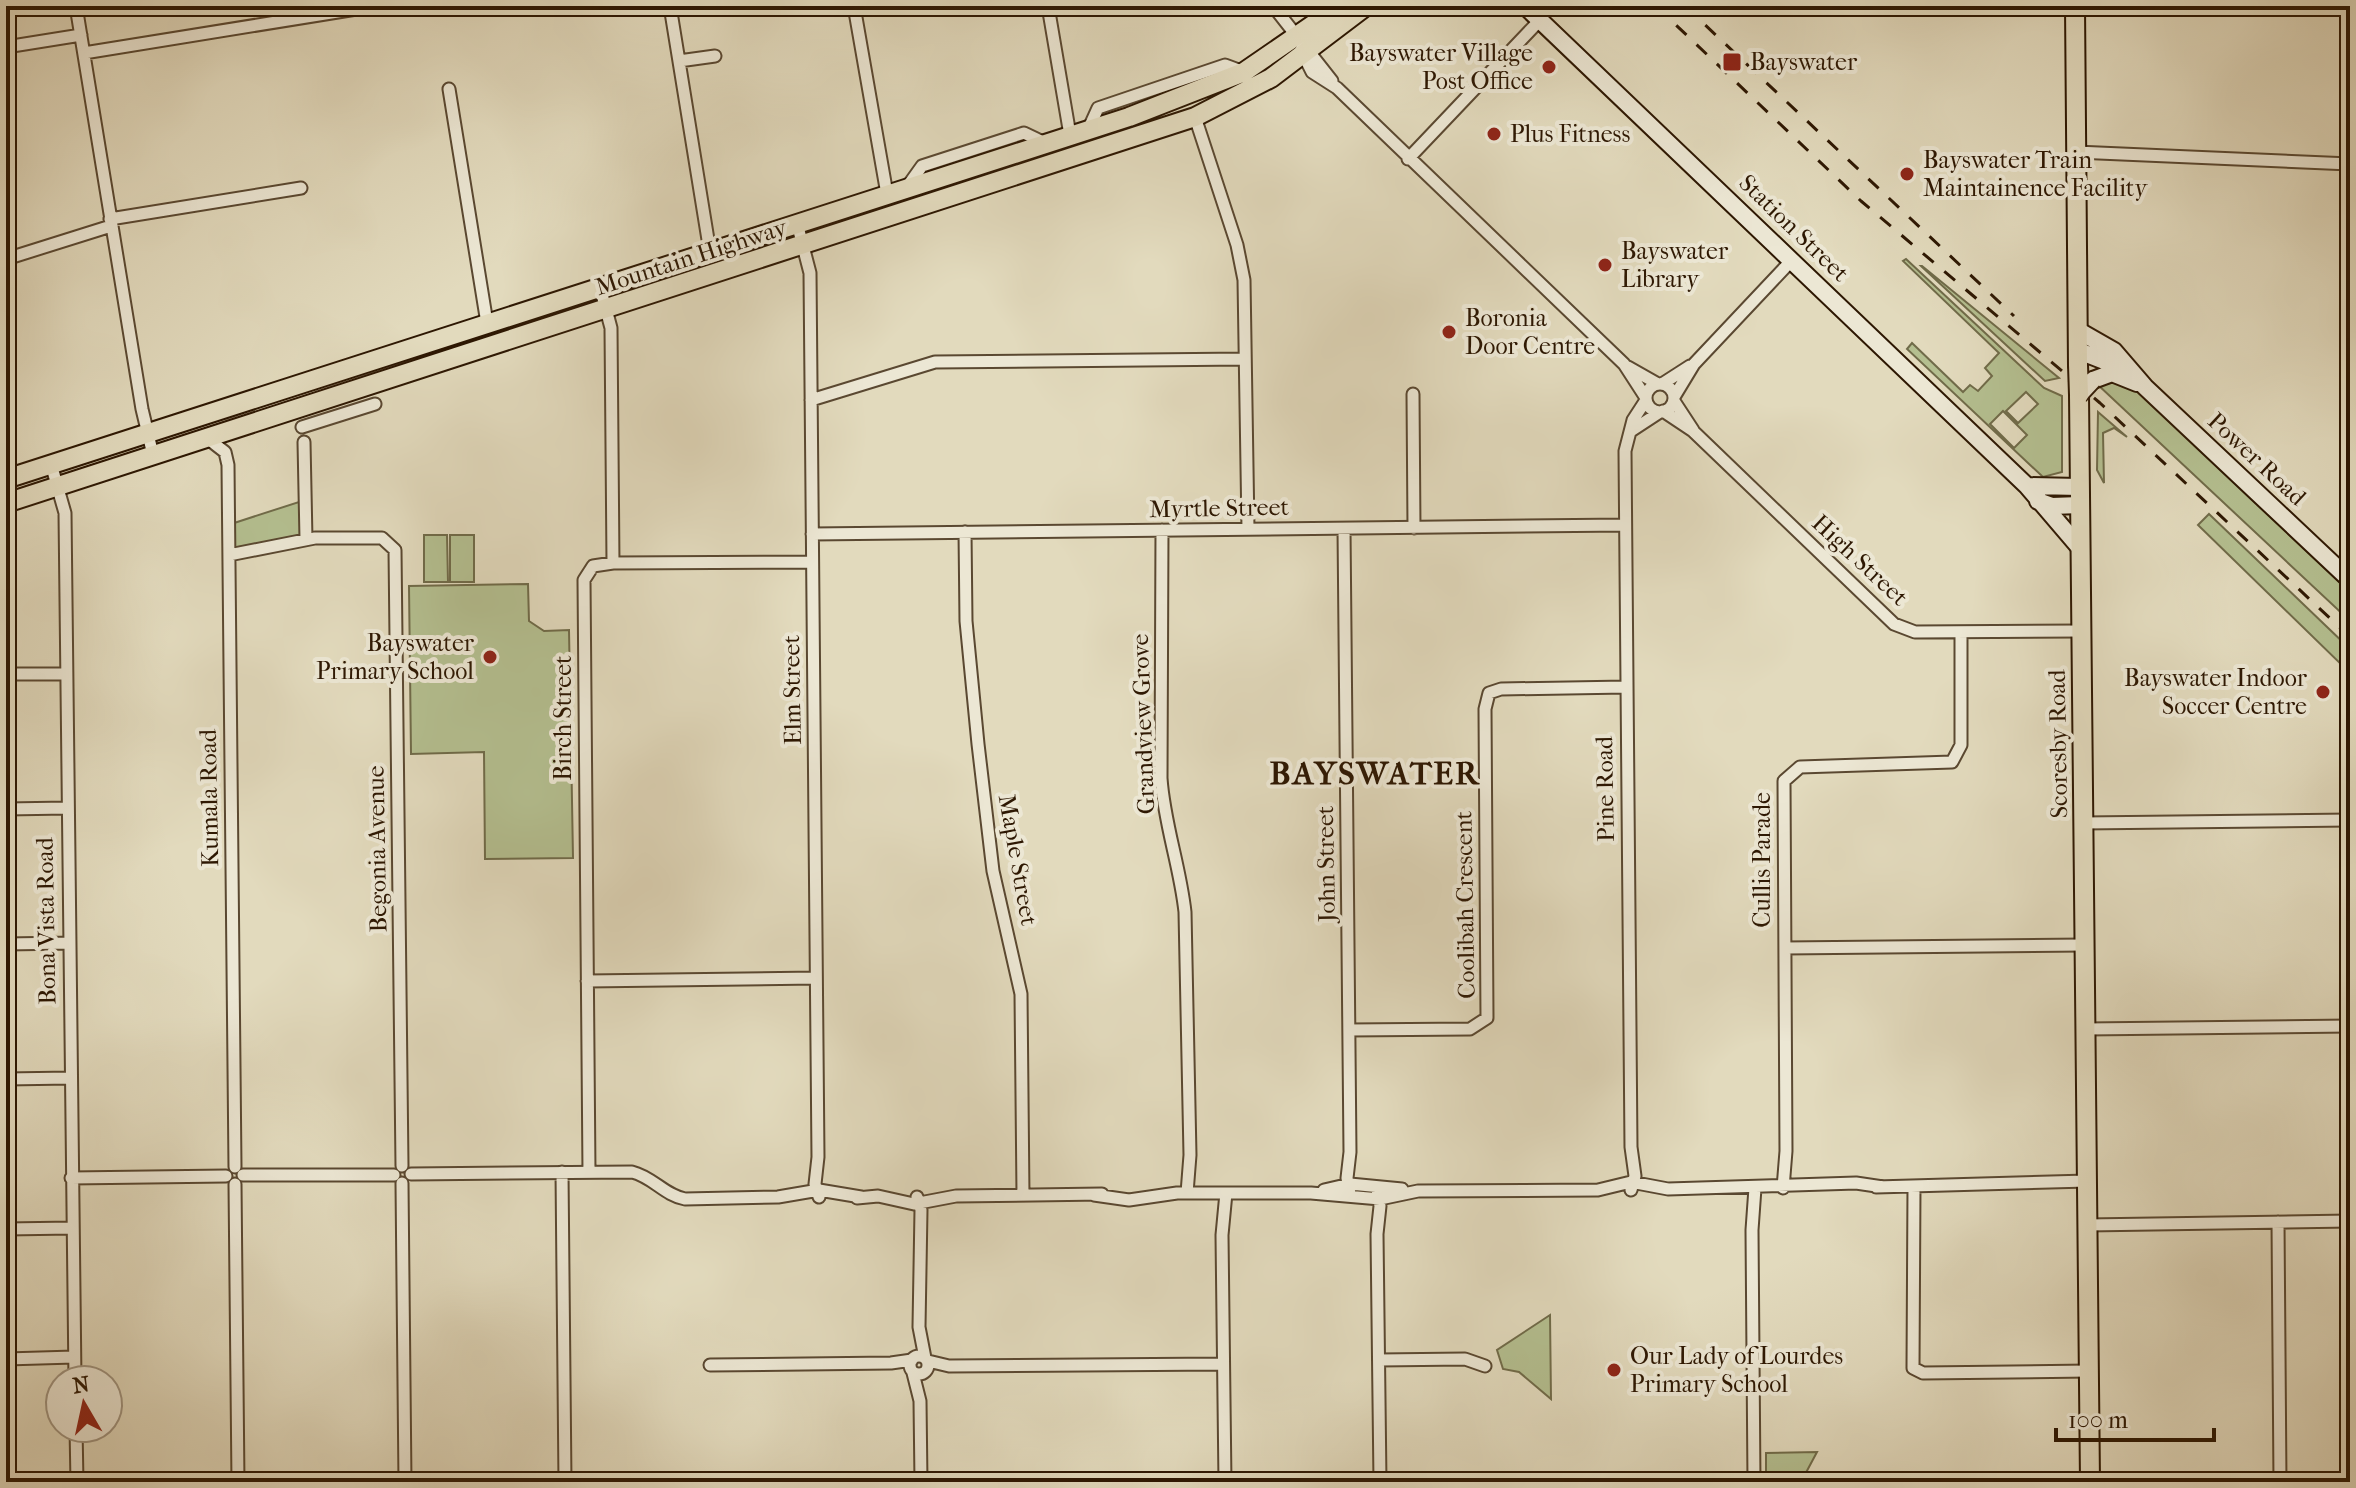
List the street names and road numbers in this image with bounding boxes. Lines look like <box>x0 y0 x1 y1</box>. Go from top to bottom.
street label: Station Street <box>1733 169 1855 288</box>
street label: Mountain Highway <box>592 212 791 301</box>
street label: Power Road <box>2202 407 2312 512</box>
street label: Myrtle Street <box>1149 493 1290 523</box>
street label: High Street <box>1806 509 1914 612</box>
street label: Grandview Grove <box>1126 633 1160 815</box>
street label: Elm Street <box>777 634 807 745</box>
street label: Birch Street <box>549 655 577 781</box>
street label: Scoresby Road <box>2043 668 2073 819</box>
street label: Kumala Road <box>194 728 224 867</box>
street label: Pine Road <box>1590 735 1620 842</box>
street label: Begonia Avenue <box>362 765 392 933</box>
street label: Maple Street <box>993 792 1043 928</box>
street label: Cullis Parade <box>1748 792 1776 928</box>
street label: John Street <box>1311 805 1341 924</box>
street label: Coolibah Crescent <box>1449 810 1481 999</box>
street label: Bona Vista Road <box>31 836 61 1005</box>

